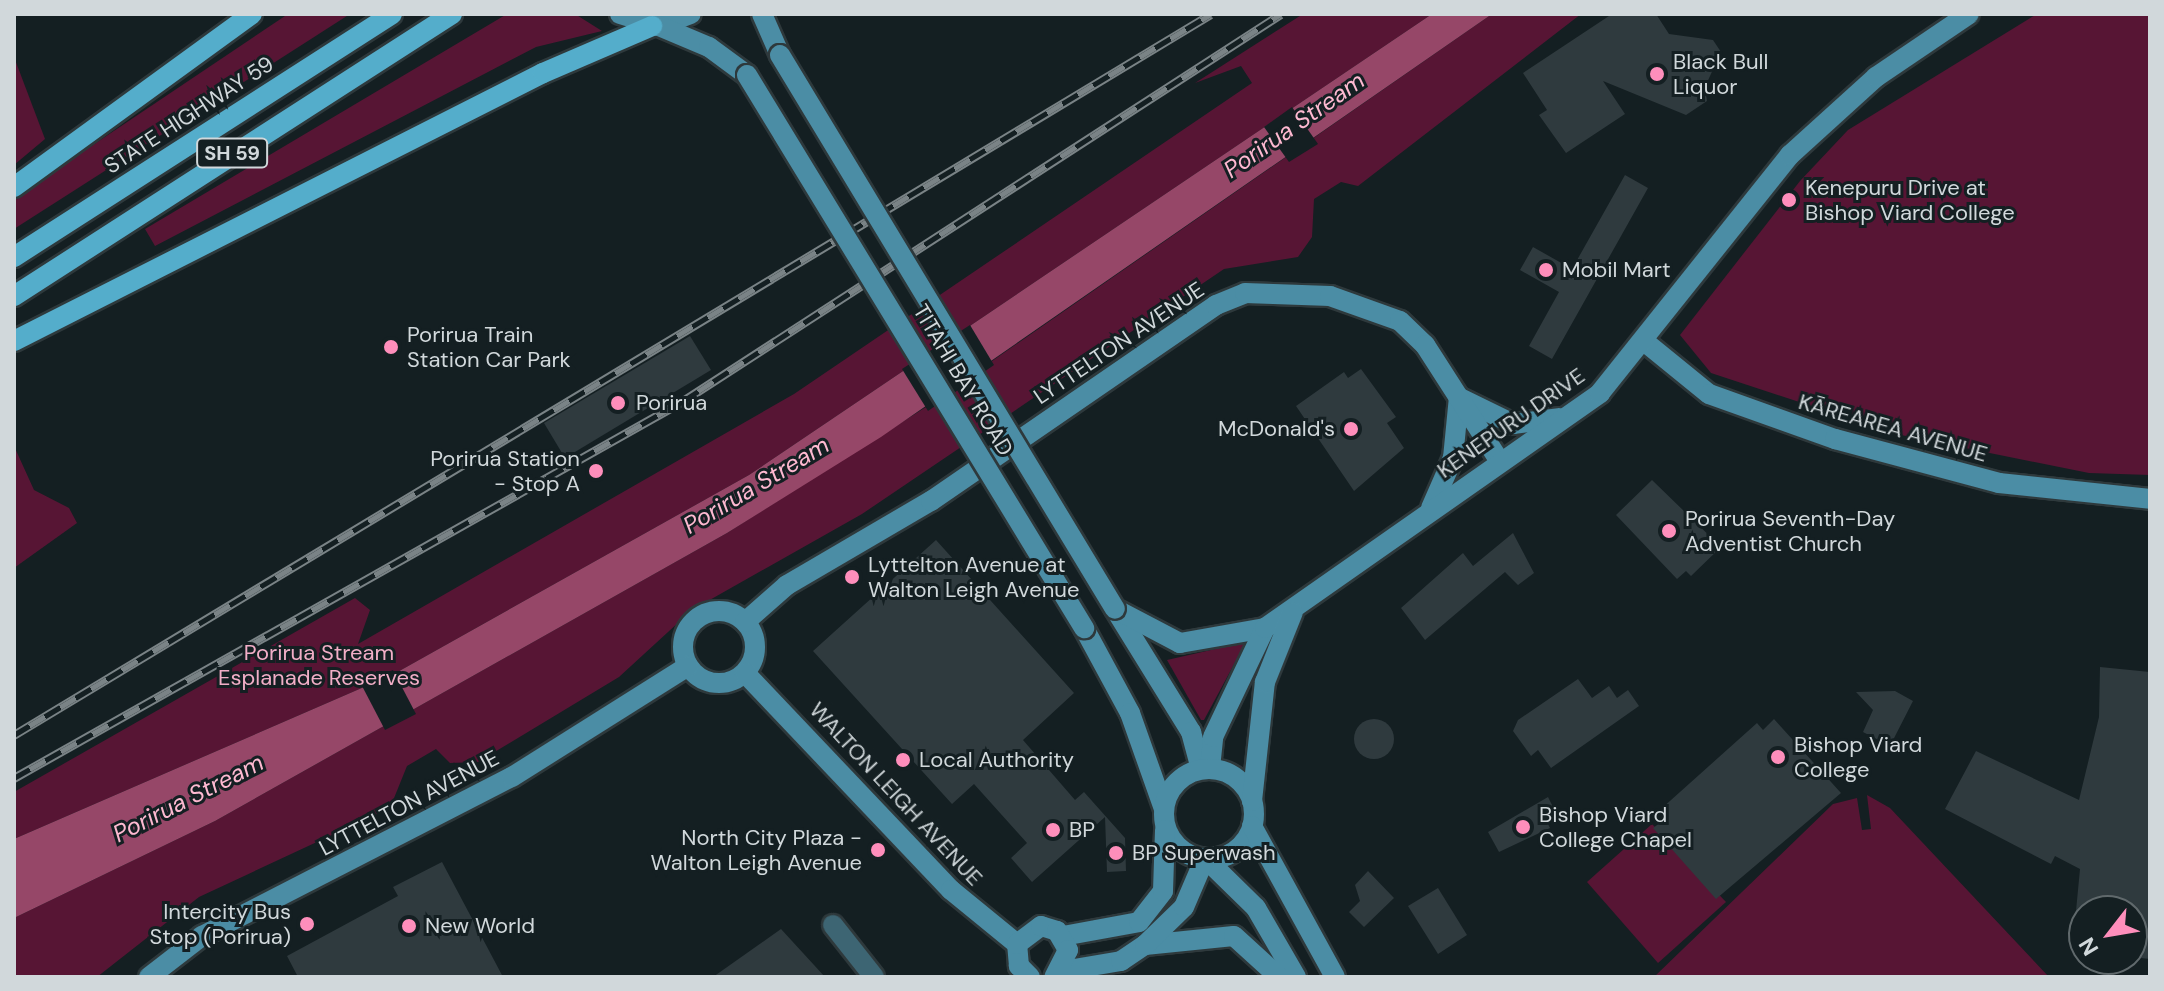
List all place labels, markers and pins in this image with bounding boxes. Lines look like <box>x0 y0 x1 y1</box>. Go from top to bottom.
place label: Black Bull Liquor <box>1673 48 1768 100</box>
marker: Black Bull Liquor <box>1648 65 1666 83</box>
place label: Kenepuru Drive at Bishop Viard College <box>1805 174 2015 226</box>
marker: Kenepuru Drive at Bishop Viard College <box>1780 191 1798 209</box>
place label: Mobil Mart <box>1562 257 1671 283</box>
marker: Mobil Mart <box>1537 261 1555 279</box>
place label: Porirua Train Station Car Park <box>407 321 571 372</box>
marker: Porirua Train Station Car Park <box>382 338 400 356</box>
place label: Porirua <box>636 390 707 416</box>
marker: Porirua <box>607 392 629 414</box>
place label: McDonald's <box>1218 416 1335 442</box>
marker: McDonald's <box>1342 420 1360 438</box>
place label: Porirua Station - Stop A <box>430 445 580 496</box>
marker: Porirua Station - Stop A <box>587 462 605 480</box>
place label: Porirua Seventh-Day Adventist Church <box>1685 505 1895 556</box>
marker: Porirua Seventh-Day Adventist Church <box>1660 522 1678 540</box>
place label: Lyttelton Avenue at Walton Leigh Avenue <box>868 551 1079 602</box>
marker: Lyttelton Avenue at Walton Leigh Avenue <box>843 568 861 586</box>
place label: Bishop Viard College <box>1794 731 1922 782</box>
place label: Local Authority <box>919 747 1074 773</box>
marker: Bishop Viard College <box>1769 748 1787 766</box>
marker: Local Authority <box>894 751 912 769</box>
place label: Bishop Viard College Chapel <box>1539 801 1692 852</box>
place label: BP <box>1069 817 1095 843</box>
marker: Bishop Viard College Chapel <box>1514 818 1532 836</box>
marker: BP <box>1044 821 1062 839</box>
place label: North City Plaza - Walton Leigh Avenue <box>651 824 862 876</box>
place label: BP Superwash <box>1132 840 1276 866</box>
marker: North City Plaza - Walton Leigh Avenue <box>869 841 887 859</box>
marker: BP Superwash <box>1107 844 1125 862</box>
place label: Intercity Bus Stop (Porirua) <box>150 898 291 950</box>
place label: New World <box>425 913 535 939</box>
marker: Intercity Bus Stop (Porirua) <box>298 915 316 933</box>
marker: New World <box>400 917 418 935</box>

